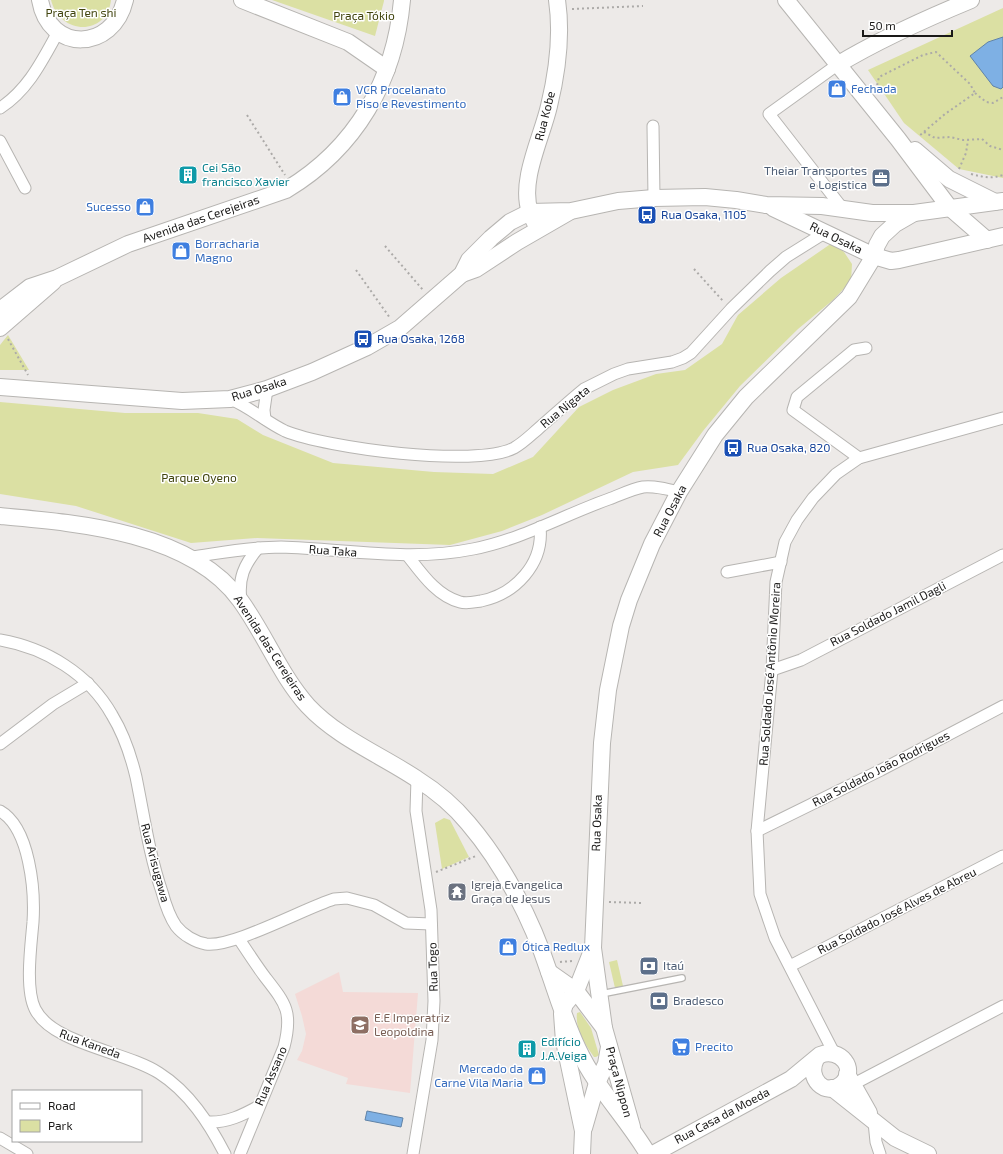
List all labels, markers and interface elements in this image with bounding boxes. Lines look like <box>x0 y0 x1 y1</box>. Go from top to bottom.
park label: Praça Ten shi <box>45 5 117 20</box>
park label: Praça Tókio <box>333 8 395 23</box>
scale bar <box>863 12 952 38</box>
text: 50 m <box>869 18 896 32</box>
shop icon: Fechada <box>826 78 848 100</box>
place label: Fechada <box>851 81 897 95</box>
place label: VCR Procelanato Piso e Revestimento <box>356 82 466 110</box>
shop icon: VCR Procelanato Piso e Revestimento <box>331 86 353 108</box>
street label: Rua Kobe <box>531 90 557 142</box>
place label: Cei São francisco Xavier <box>202 160 290 188</box>
place label: Theiar Transportes e Logistica <box>764 163 867 191</box>
building icon: Cei São francisco Xavier <box>177 164 199 186</box>
office icon: Theiar Transportes e Logistica <box>870 167 892 189</box>
street label: Avenida das Cerejeiras <box>140 191 261 246</box>
shop icon: Sucesso <box>134 196 156 218</box>
place label: Sucesso <box>86 199 131 213</box>
bus stop icon: Rua Osaka, 1105 <box>636 204 658 226</box>
place label: Rua Osaka, 1105 <box>661 207 747 221</box>
street label: Rua Osaka <box>808 218 865 256</box>
place label: Borracharia Magno <box>195 236 259 264</box>
shop icon: Borracharia Magno <box>170 240 192 262</box>
bus stop icon: Rua Osaka, 1268 <box>352 328 374 350</box>
place label: Rua Osaka, 1268 <box>377 331 465 345</box>
street label: Rua Osaka <box>229 373 288 403</box>
street label: Rua Nigata <box>537 382 592 430</box>
bus stop icon: Rua Osaka, 820 <box>722 437 744 459</box>
place label: Rua Osaka, 820 <box>747 440 831 454</box>
park label: Parque Oyeno <box>161 470 237 484</box>
street label: Rua Osaka <box>650 482 689 539</box>
street label: Rua Taka <box>308 541 358 559</box>
street label: Rua Soldado Jamil Dagli <box>827 578 948 648</box>
street label: Rua Soldado José Antônio Moreira <box>756 582 782 766</box>
street label: Avenida das Cerejeiras <box>231 592 310 703</box>
street label: Rua Soldado João Rodrigues <box>810 727 951 809</box>
street label: Rua Osaka <box>588 794 604 852</box>
street label: Rua Arisugawa <box>139 822 173 904</box>
street label: Rua Soldado José Alves de Abreu <box>815 864 978 956</box>
place label: Igreja Evangelica Graça de Jesus <box>471 877 563 906</box>
temple icon: Igreja Evangelica Graça de Jesus <box>446 881 468 903</box>
shop icon: Ótica Redlux <box>497 936 519 958</box>
place label: Ótica Redlux <box>522 939 591 953</box>
street label: Rua Togo <box>424 942 440 992</box>
bank icon: Itaú <box>638 955 660 977</box>
place label: Itaú <box>663 958 684 972</box>
bank icon: Bradesco <box>648 990 670 1012</box>
place label: Bradesco <box>673 993 724 1007</box>
place label: E.E Imperatriz Leopoldina <box>374 1010 450 1038</box>
school or university icon: E.E Imperatriz Leopoldina <box>349 1014 371 1036</box>
street label: Rua Kaneda <box>58 1026 123 1061</box>
place label: Edifício J.A.Veiga <box>541 1034 587 1062</box>
supermarket icon: Precito <box>670 1036 692 1058</box>
building icon: Edifício J.A.Veiga <box>516 1038 538 1060</box>
place label: Precito <box>695 1039 734 1053</box>
street label: Rua Assano <box>251 1044 289 1107</box>
street label: Praça Nippon <box>603 1045 636 1119</box>
place label: Mercado da Carne Vila Maria <box>434 1061 523 1089</box>
shop icon: Mercado da Carne Vila Maria <box>526 1065 548 1087</box>
street label: Rua Casa da Moeda <box>672 1084 771 1146</box>
legend <box>12 1090 142 1142</box>
text: Road <box>48 1098 76 1112</box>
text: Park <box>48 1118 73 1132</box>

